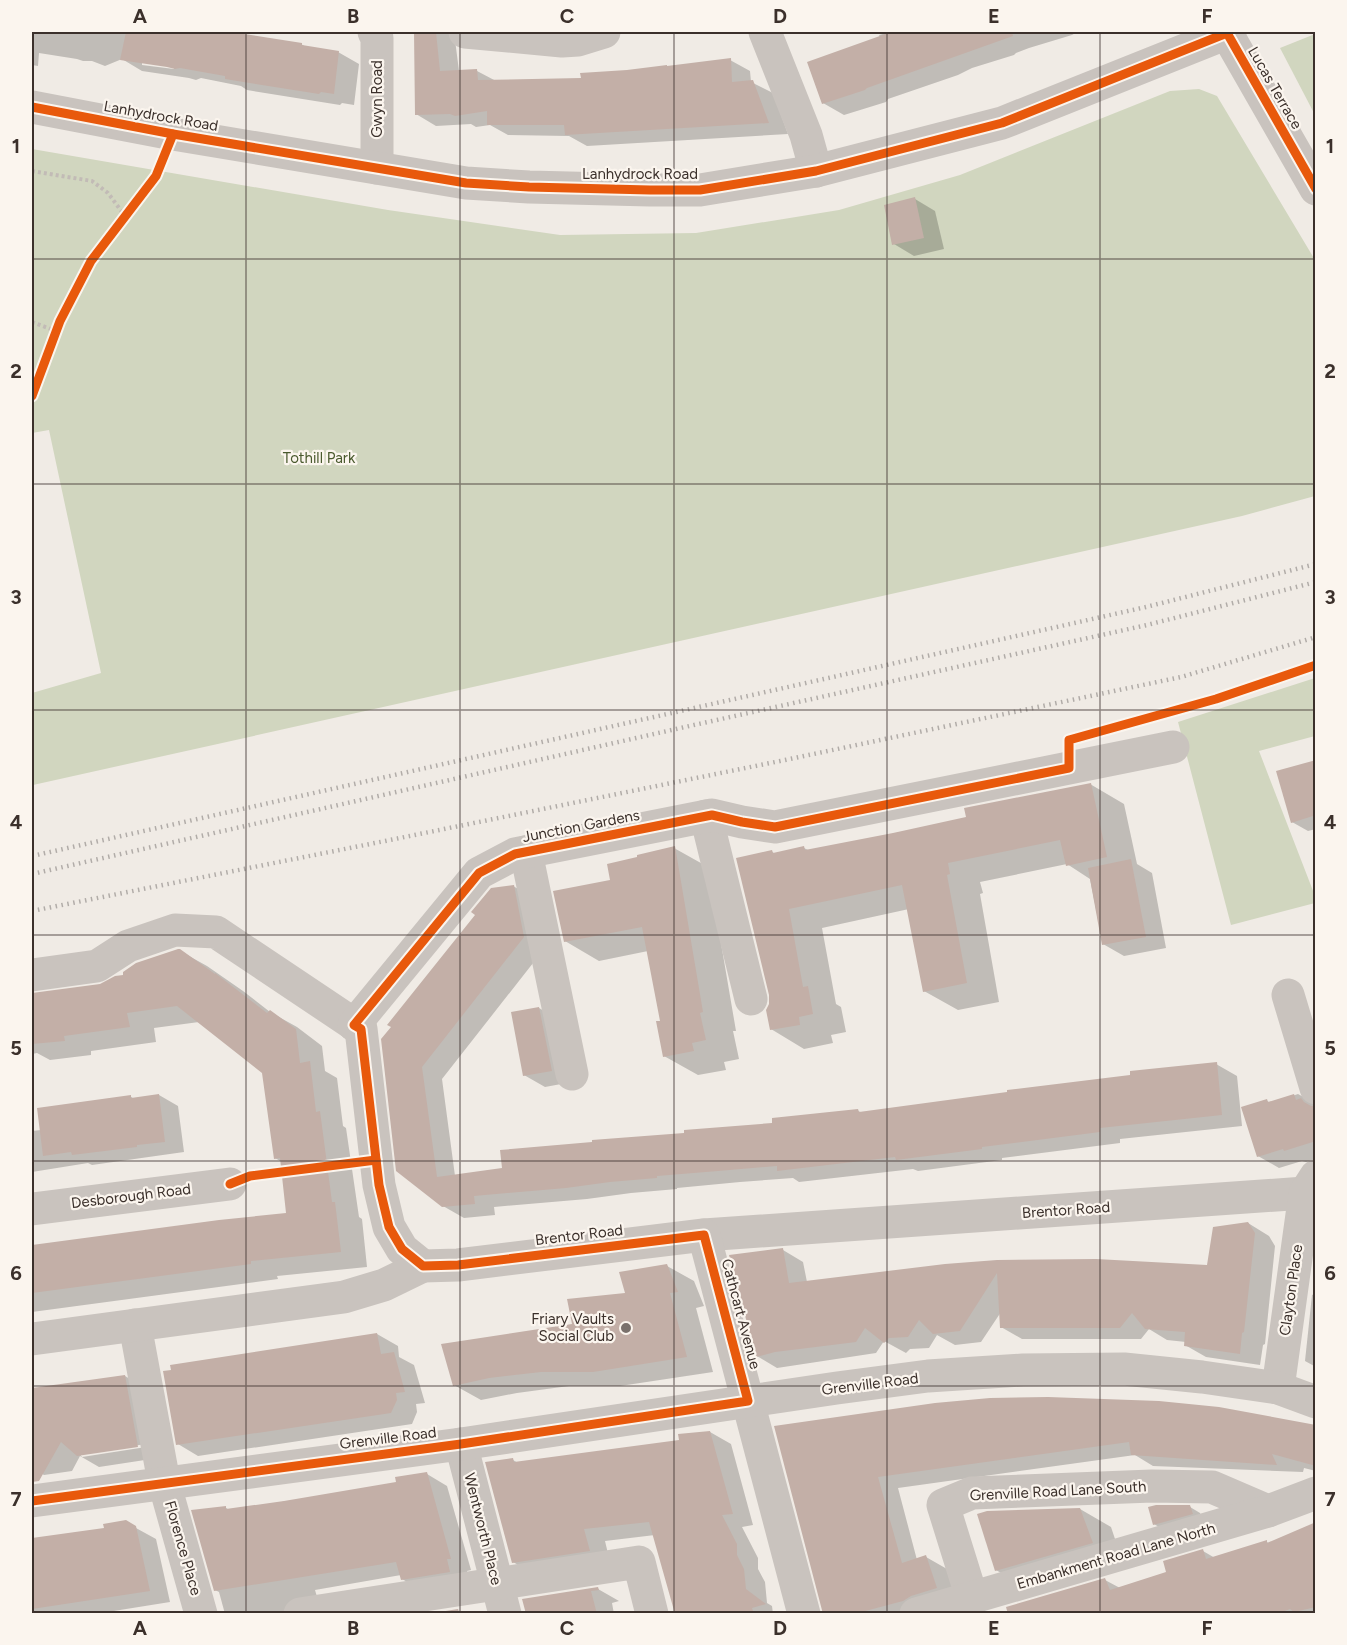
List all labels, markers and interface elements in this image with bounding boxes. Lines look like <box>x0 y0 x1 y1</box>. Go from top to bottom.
text: A <box>133 4 148 28</box>
text: B <box>347 4 359 28</box>
text: C <box>560 4 574 28</box>
text: D <box>773 4 787 28</box>
text: E <box>988 4 1000 28</box>
text: F <box>1201 4 1213 28</box>
street label: Lucas Terrace <box>1244 44 1306 132</box>
street label: Gwyn Road <box>368 60 386 138</box>
street label: Lanhydrock Road <box>102 97 220 135</box>
text: 1 <box>12 134 20 158</box>
text: 1 <box>1326 134 1334 158</box>
street label: Lanhydrock Road <box>582 165 698 183</box>
text: 2 <box>10 359 22 383</box>
text: 2 <box>1324 359 1336 383</box>
park label: Tothill Park <box>283 449 356 467</box>
text: 3 <box>10 585 22 609</box>
text: 3 <box>1324 585 1336 609</box>
street label: Junction Gardens <box>521 806 641 846</box>
text: 4 <box>10 810 23 834</box>
text: 4 <box>1324 810 1337 834</box>
text: 5 <box>10 1036 22 1060</box>
text: 5 <box>1324 1036 1336 1060</box>
street label: Desborough Road <box>70 1180 192 1212</box>
street label: Brentor Road <box>1021 1198 1111 1222</box>
street label: Brentor Road <box>534 1221 624 1249</box>
street label: Clayton Place <box>1276 1243 1306 1337</box>
street label: Cathcart Avenue <box>718 1257 764 1371</box>
text: 6 <box>10 1261 22 1285</box>
text: 6 <box>1324 1261 1336 1285</box>
place label: Friary Vaults Social Club <box>531 1310 614 1345</box>
marker: Friary Vaults Social Club <box>619 1321 633 1335</box>
street label: Grenville Road <box>821 1369 919 1399</box>
street label: Grenville Road <box>339 1423 437 1453</box>
street label: Wentworth Place <box>460 1471 506 1587</box>
street label: Grenville Road Lane South <box>969 1477 1147 1505</box>
text: 7 <box>10 1487 22 1511</box>
text: 7 <box>1324 1487 1336 1511</box>
street label: Florence Place <box>161 1499 205 1597</box>
street label: Embankment Road Lane North <box>1015 1519 1217 1593</box>
text: A <box>133 1616 148 1640</box>
text: B <box>347 1616 359 1640</box>
text: C <box>560 1616 574 1640</box>
text: D <box>773 1616 787 1640</box>
text: E <box>988 1616 1000 1640</box>
text: F <box>1201 1616 1213 1640</box>

